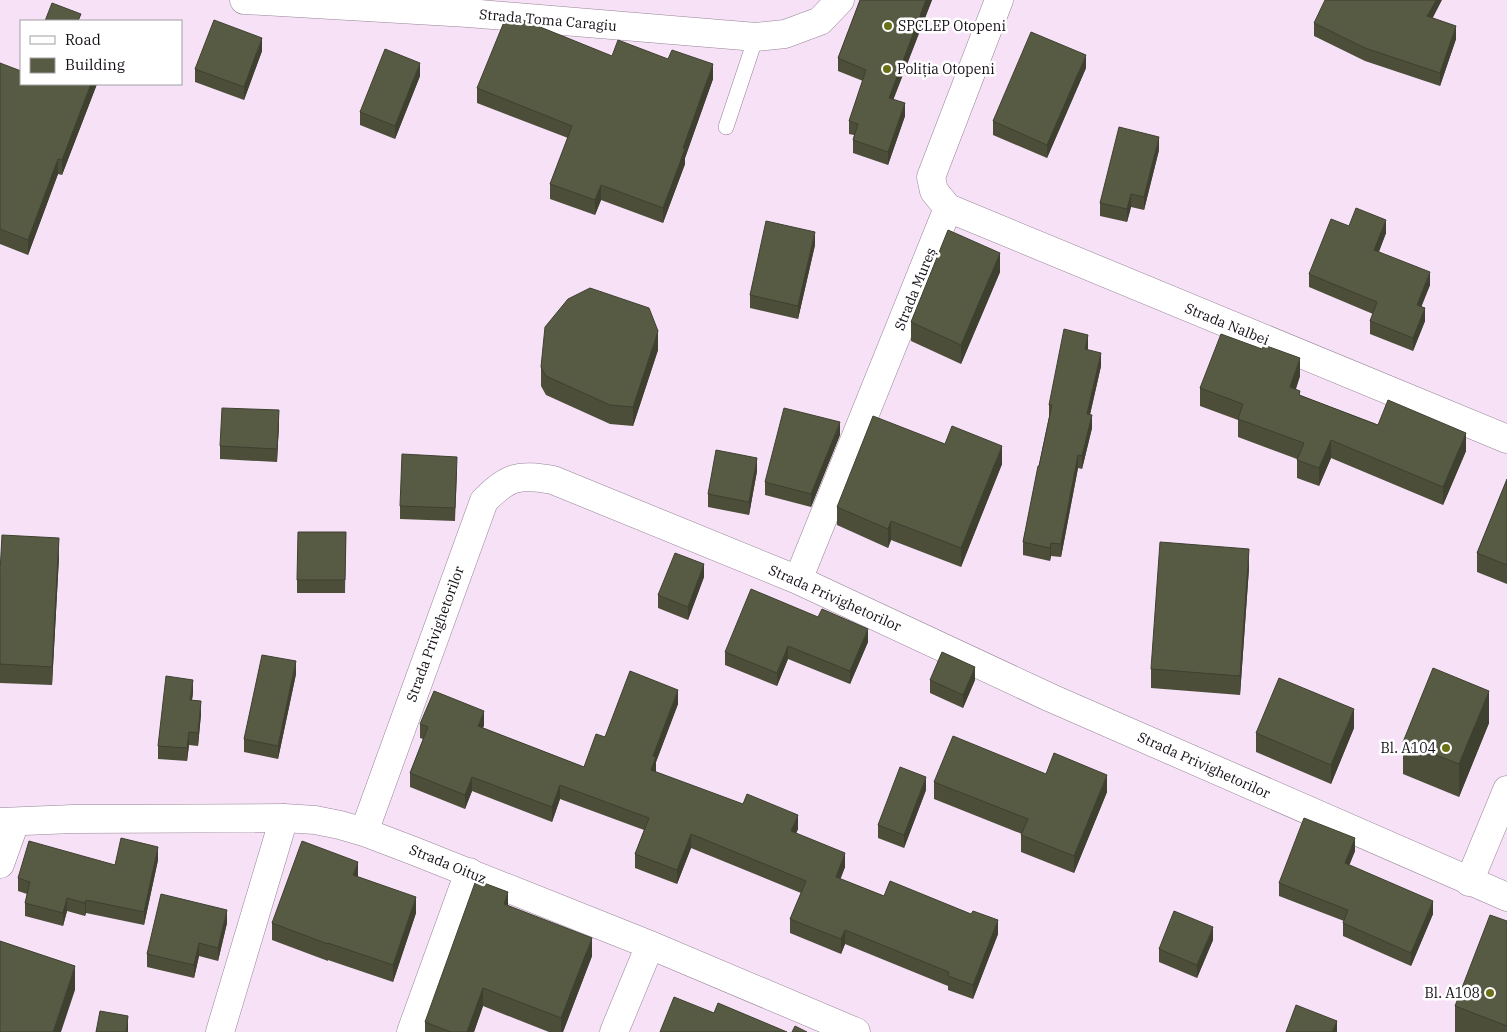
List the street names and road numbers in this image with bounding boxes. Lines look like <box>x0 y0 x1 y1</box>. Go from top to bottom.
street label: Strada Toma Caragiu <box>478 5 618 35</box>
street label: Strada Mureș <box>890 245 940 333</box>
street label: Strada Nalbei <box>1182 299 1272 349</box>
street label: Strada Privighetorilor <box>766 561 905 636</box>
street label: Strada Privighetorilor <box>402 563 468 704</box>
street label: Strada Privighetorilor <box>1135 728 1274 803</box>
street label: Strada Oituz <box>407 840 489 888</box>

